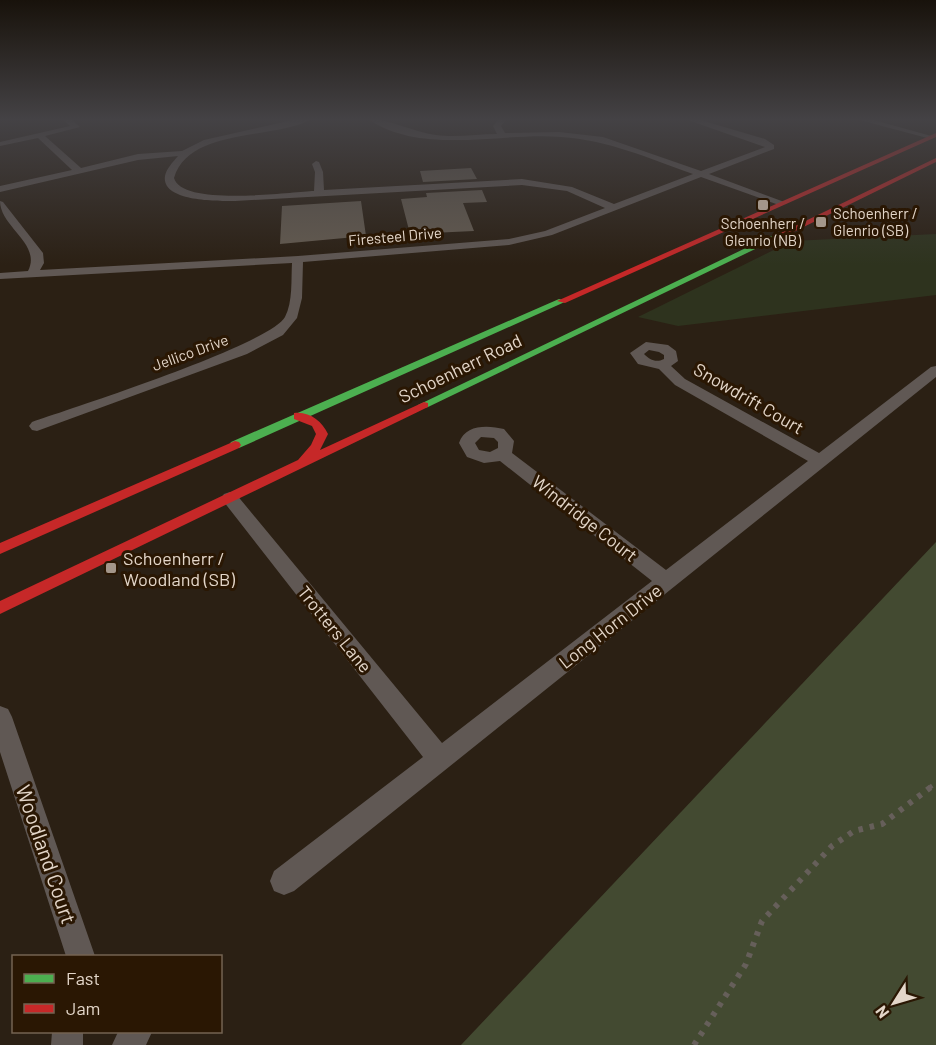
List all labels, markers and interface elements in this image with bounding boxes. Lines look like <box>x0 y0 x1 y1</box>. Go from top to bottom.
marker: Schoenherr / Glenrio (NB) <box>756 198 770 212</box>
place label: Schoenherr / Glenrio (SB) <box>833 204 918 239</box>
place label: Schoenherr / Glenrio (NB) <box>721 214 805 249</box>
marker: Schoenherr / Glenrio (SB) <box>814 215 828 229</box>
street label: Firesteel Drive <box>347 223 443 249</box>
street label: Schoenherr Road <box>395 329 525 407</box>
street label: Jellico Drive <box>149 330 231 374</box>
street label: Snowdrift Court <box>690 358 808 438</box>
street label: Windridge Court <box>528 470 642 566</box>
place label: Schoenherr / Woodland (SB) <box>123 547 235 590</box>
marker: Schoenherr / Woodland (SB) <box>104 561 118 575</box>
street label: Long Horn Drive <box>554 579 666 673</box>
street label: Trotters Lane <box>293 581 377 677</box>
street label: Woodland Court <box>12 781 82 927</box>
legend <box>12 955 222 1033</box>
text: Fast <box>66 967 100 989</box>
north arrow <box>864 973 924 1033</box>
text: Jam <box>66 997 100 1019</box>
text: N <box>871 1002 892 1022</box>

